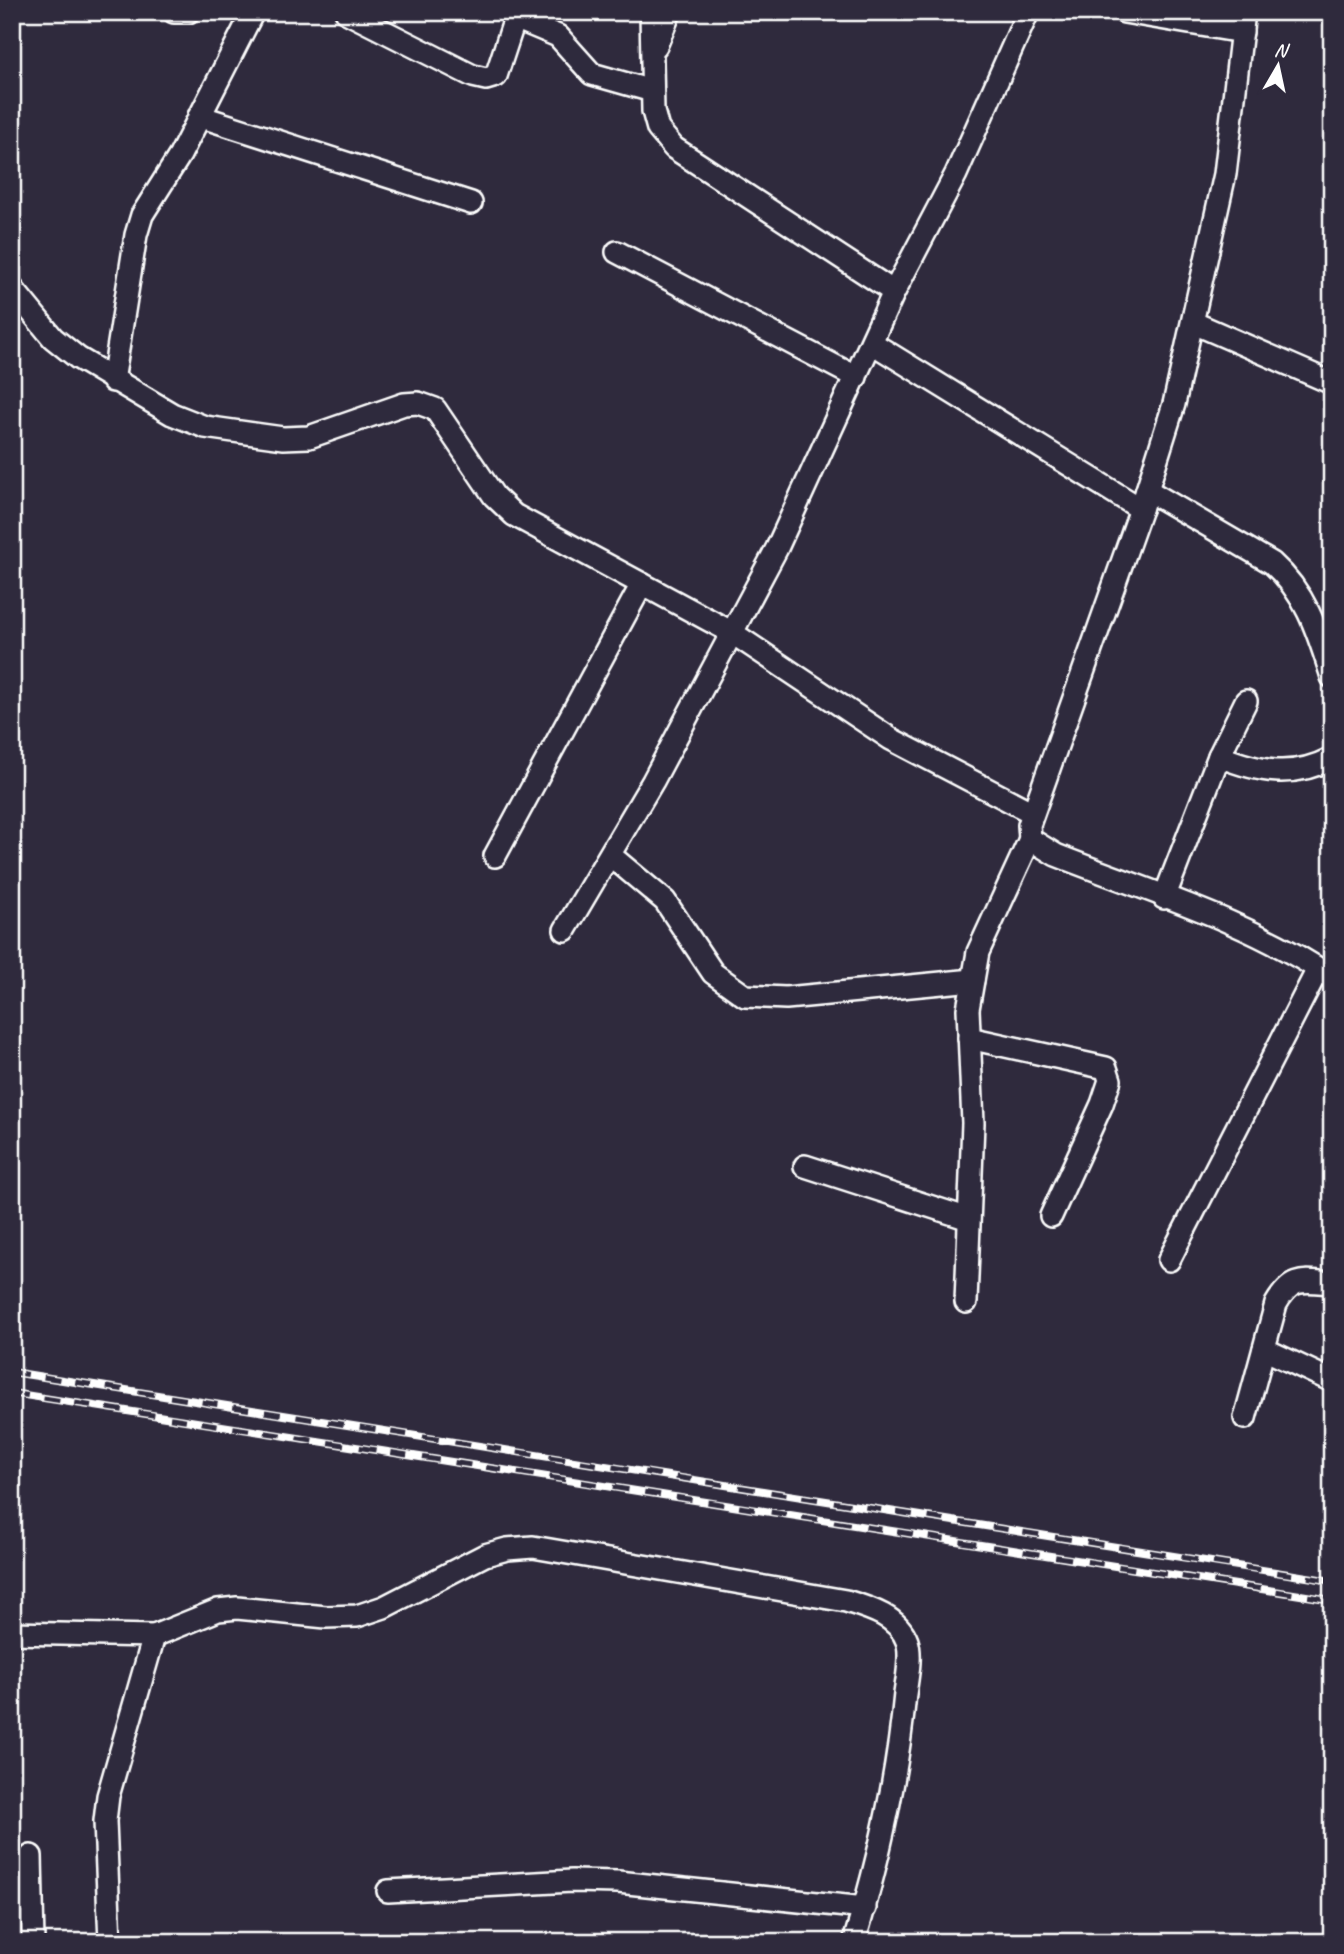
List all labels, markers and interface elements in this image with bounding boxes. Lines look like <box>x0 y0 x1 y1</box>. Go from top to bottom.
north arrow <box>1242 32 1312 102</box>
text: N <box>1273 37 1291 63</box>

